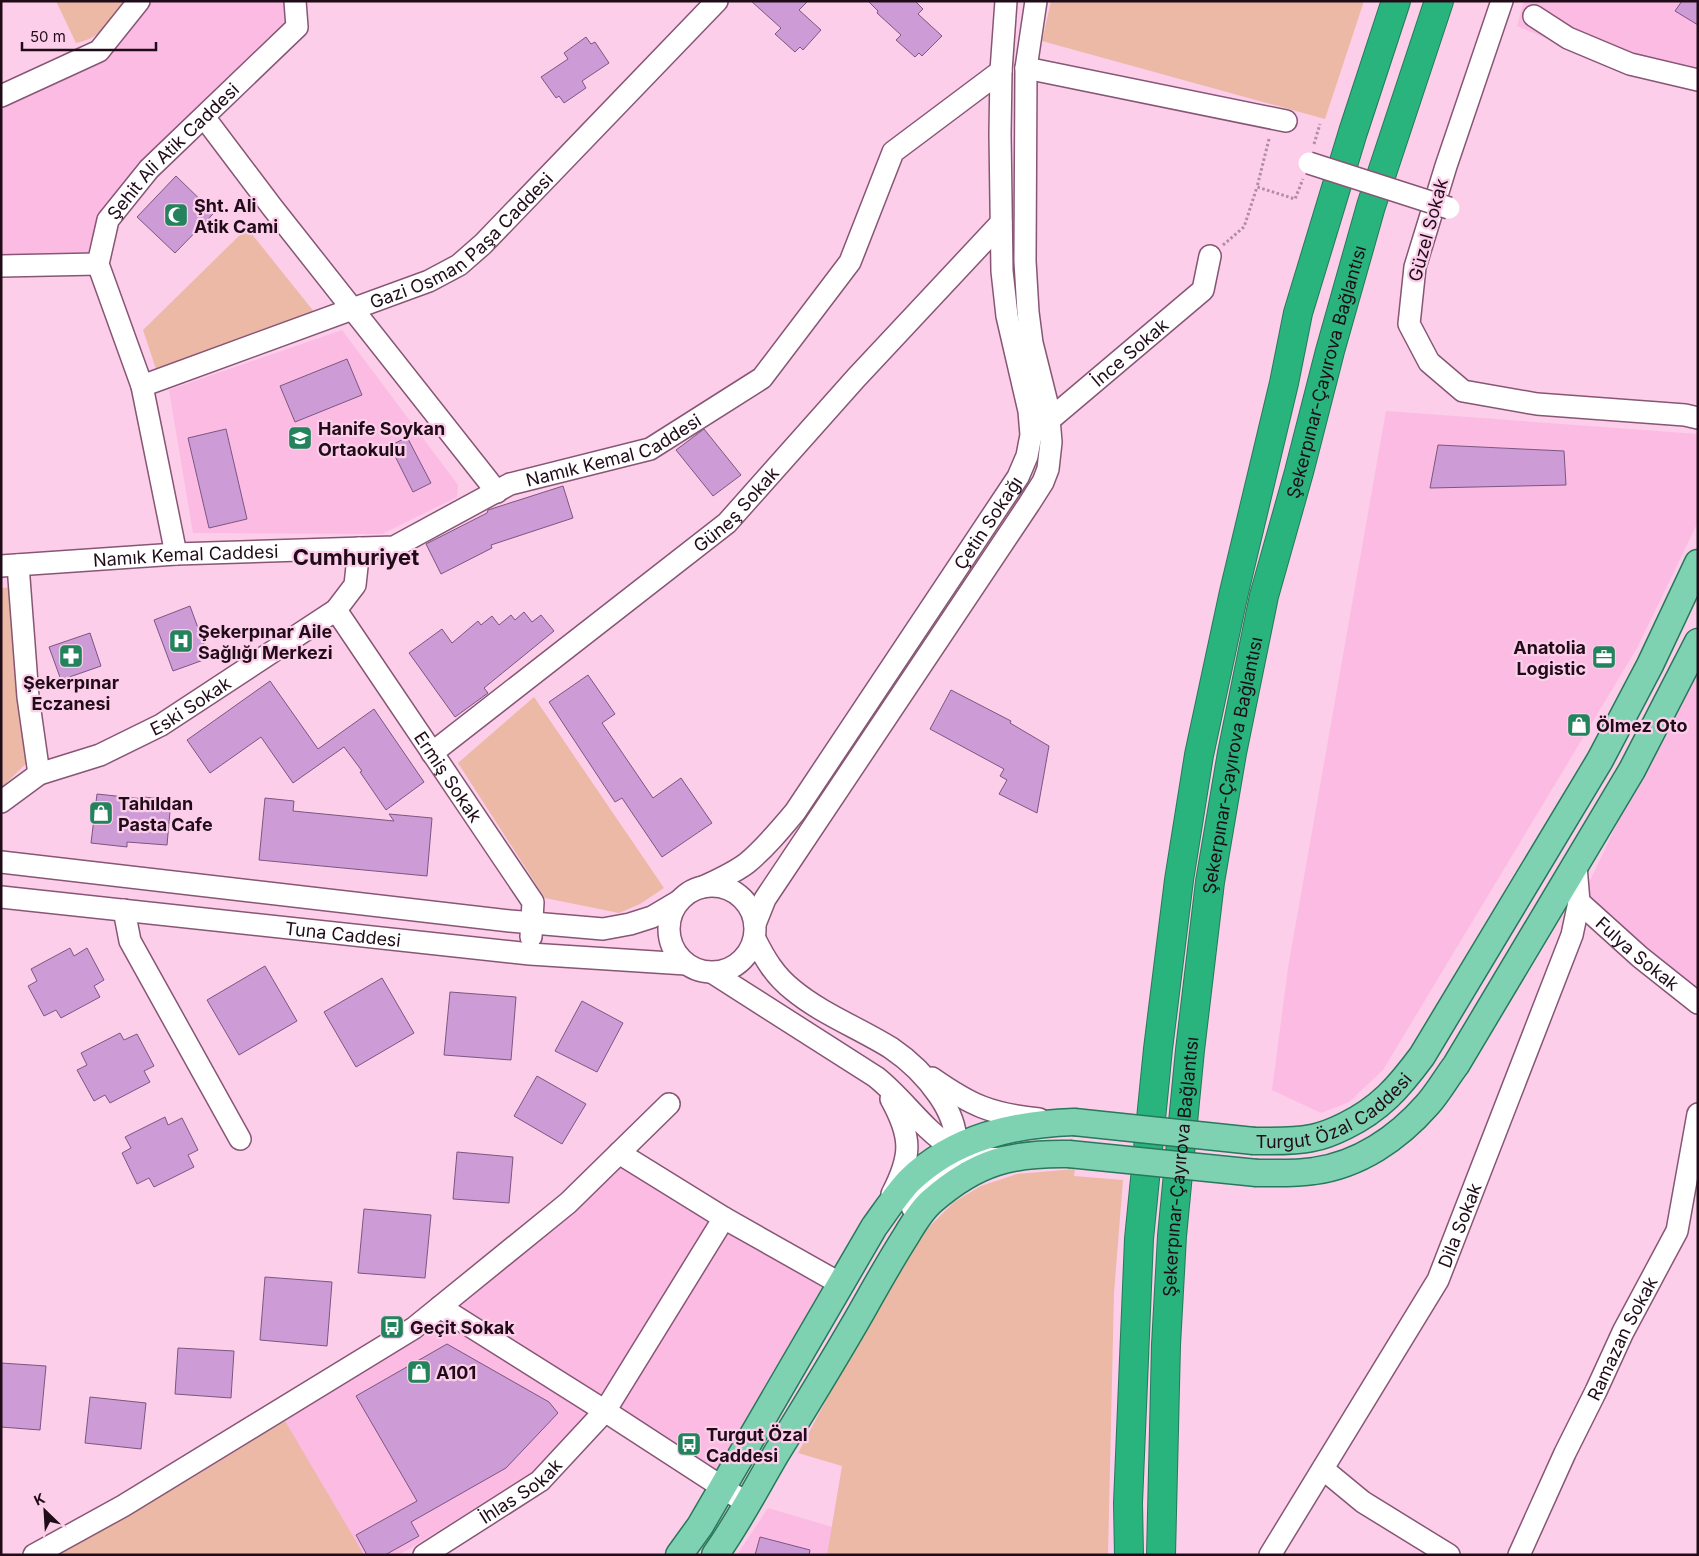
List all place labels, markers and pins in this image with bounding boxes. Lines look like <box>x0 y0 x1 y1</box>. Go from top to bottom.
place label: Şht. Ali Atik Cami <box>194 195 278 237</box>
mosque icon: Şht. Ali Atik Cami <box>163 202 189 228</box>
place label: Hanife Soykan Ortaokulu <box>318 418 445 460</box>
school or university icon: Hanife Soykan Ortaokulu <box>287 425 313 451</box>
place label: Şekerpınar Aile Sağlığı Merkezi <box>198 621 333 663</box>
hospital icon: Şekerpınar Aile Sağlığı Merkezi <box>168 628 194 654</box>
place label: Anatolia Logistic <box>1513 637 1586 679</box>
pharmacy icon: Şekerpınar Eczanesi <box>58 643 84 669</box>
office icon: Anatolia Logistic <box>1591 644 1617 670</box>
place label: Şekerpınar Eczanesi <box>23 672 119 714</box>
shop icon: Ölmez Oto <box>1566 712 1592 738</box>
place label: Ölmez Oto <box>1596 715 1687 736</box>
place label: Tahıldan Pasta Cafe <box>118 793 213 835</box>
shop icon: Tahıldan Pasta Cafe <box>88 800 114 826</box>
bus stop icon: Geçit Sokak <box>379 1314 405 1340</box>
place label: Geçit Sokak <box>410 1317 515 1338</box>
shop icon: A101 <box>406 1359 432 1385</box>
place label: A101 <box>436 1362 476 1383</box>
place label: Turgut Özal Caddesi <box>706 1424 808 1466</box>
bus stop icon: Turgut Özal Caddesi <box>676 1431 702 1457</box>

